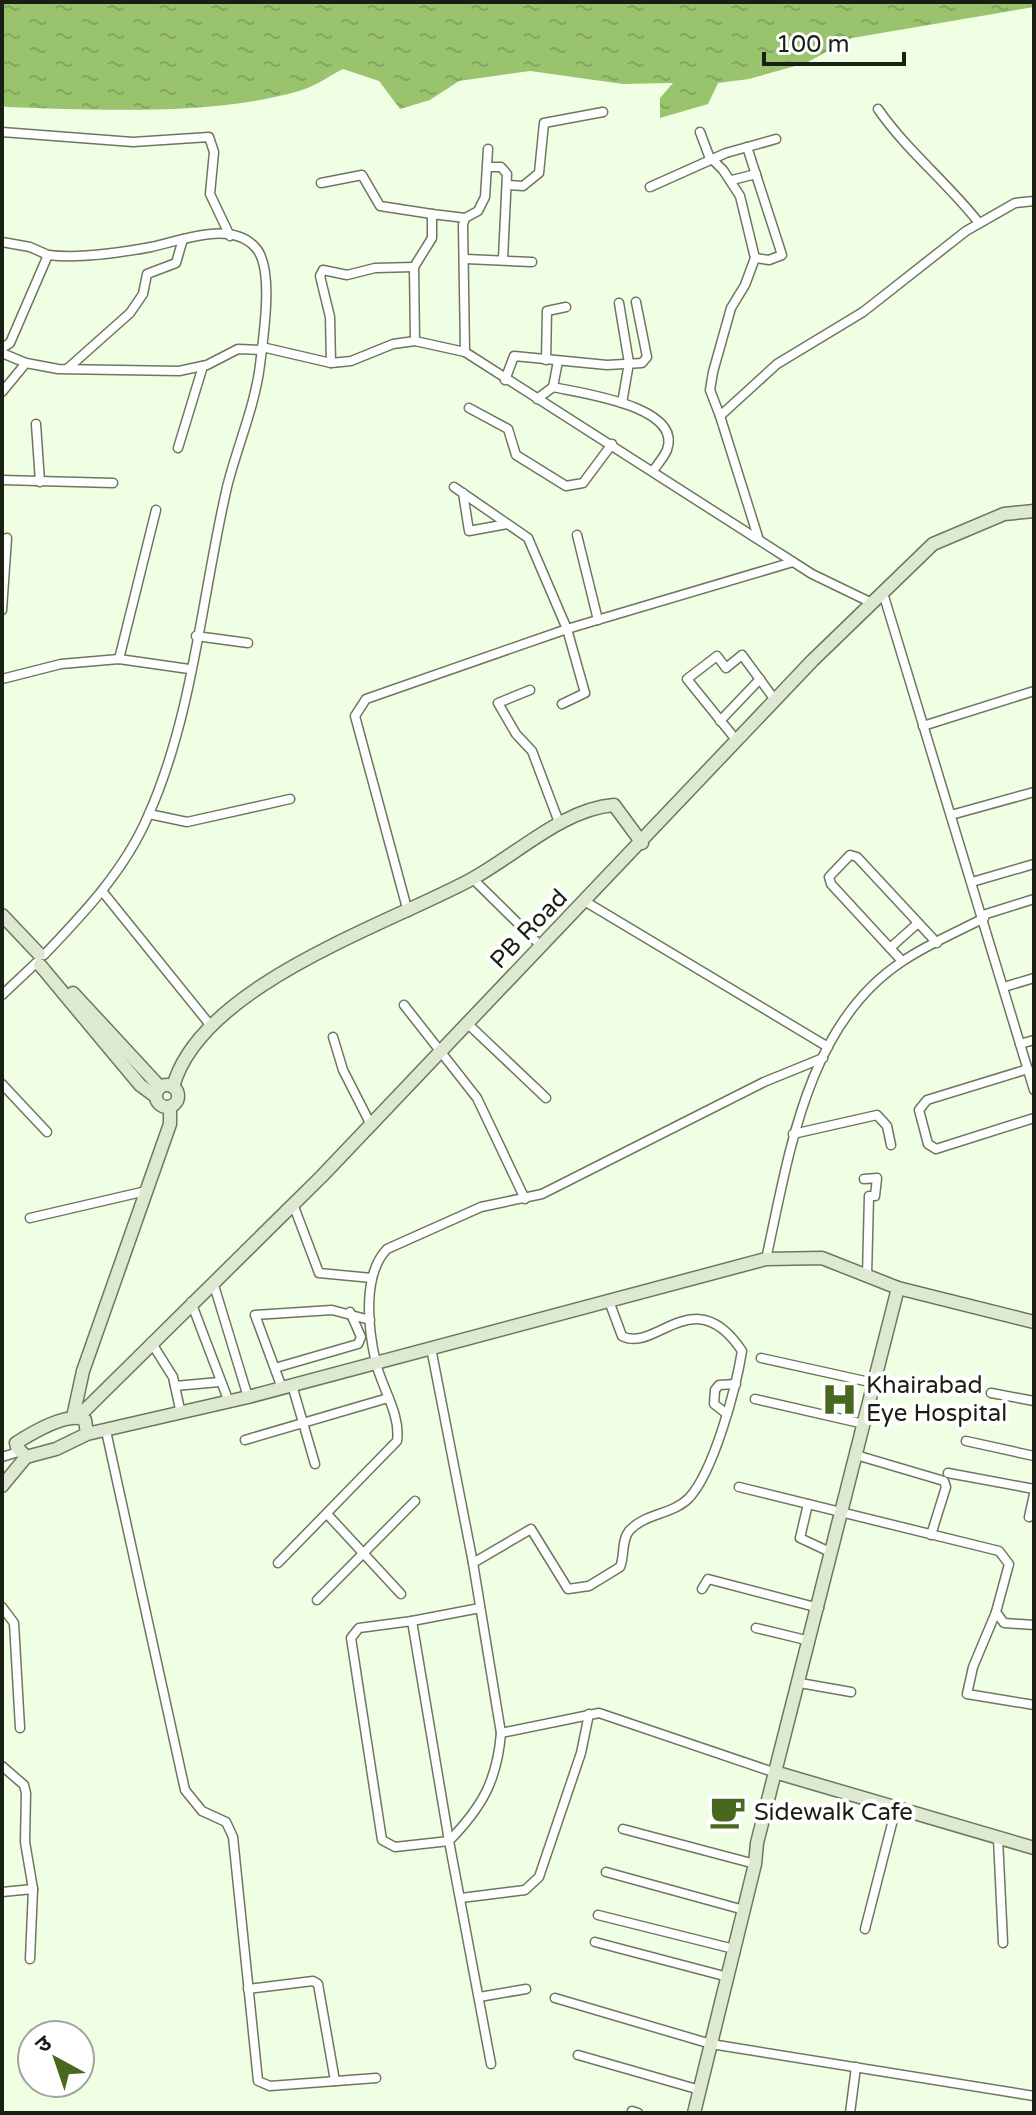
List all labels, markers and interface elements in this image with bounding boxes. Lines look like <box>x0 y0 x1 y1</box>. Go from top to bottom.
scale bar <box>764 16 904 66</box>
text: 100 m <box>776 30 850 59</box>
street label: PB Road <box>484 883 574 975</box>
place label: Khairabad Eye Hospital <box>866 1371 1007 1428</box>
hospital icon: Khairabad Eye Hospital <box>821 1380 859 1418</box>
cafe icon: Sidewalk Cafe <box>709 1793 747 1831</box>
place label: Sidewalk Cafe <box>754 1798 913 1827</box>
north arrow <box>16 2019 96 2099</box>
text: उ <box>30 2030 58 2059</box>

